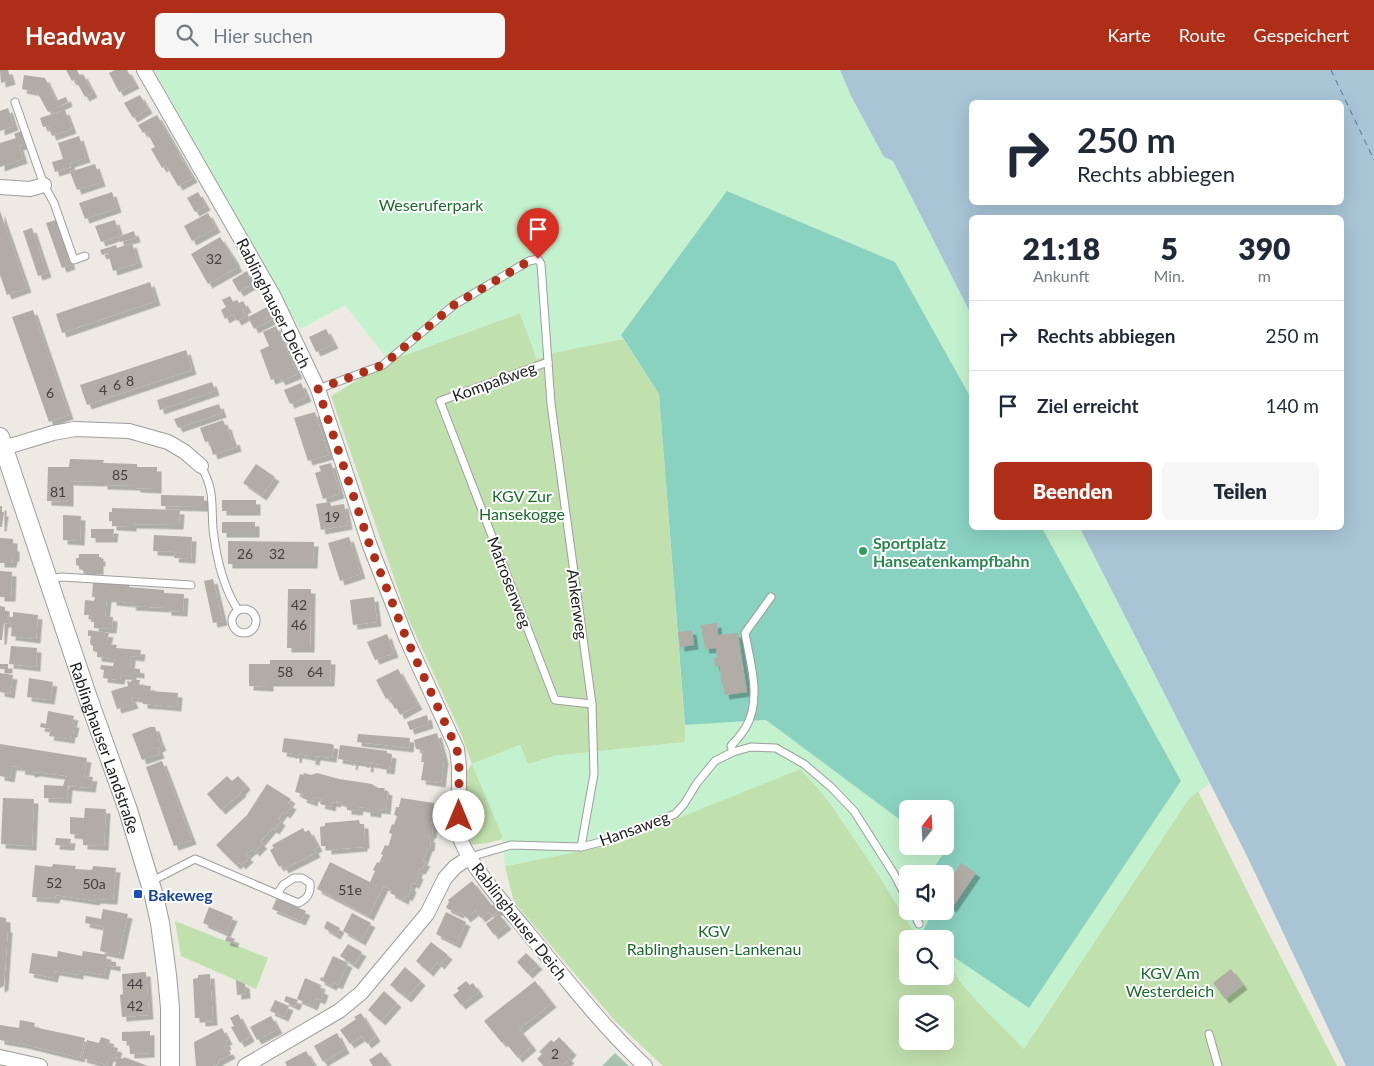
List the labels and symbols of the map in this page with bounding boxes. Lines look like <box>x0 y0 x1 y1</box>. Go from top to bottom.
park label: Weseruferpark <box>379 195 484 214</box>
pin <box>517 208 559 259</box>
street label: Rablinghauser Deich <box>233 235 315 371</box>
house number: 32 <box>206 250 222 267</box>
street label: Kompaßweg <box>450 357 538 405</box>
house number: 8 <box>126 372 134 389</box>
house number: 6 <box>113 376 121 393</box>
house number: 4 <box>99 381 107 398</box>
house number: 6 <box>46 384 54 401</box>
house number: 85 <box>112 466 128 483</box>
house number: 81 <box>50 483 66 500</box>
park label: KGV Zur Hansekogge <box>479 486 565 523</box>
house number: 19 <box>324 508 340 525</box>
place label: Sportplatz Hanseatenkampfbahn <box>873 533 1029 570</box>
street label: Matrosenweg <box>484 534 536 630</box>
house number: 26 <box>237 545 253 562</box>
house number: 32 <box>269 545 285 562</box>
marker: Sportplatz Hanseatenkampfbahn <box>857 545 869 557</box>
street label: Ankerweg <box>564 568 592 640</box>
house number: 42 <box>291 596 307 613</box>
house number: 46 <box>291 616 307 633</box>
street label: Rablinghauser Landstraße <box>67 659 144 836</box>
house number: 58 <box>277 663 293 680</box>
house number: 64 <box>307 663 323 680</box>
position arrow <box>432 789 484 841</box>
north arrow <box>899 800 954 855</box>
street label: Hansaweg <box>596 807 672 849</box>
street label: Rablinghauser Deich <box>468 859 572 983</box>
house number: 52 <box>46 874 62 891</box>
house number: 50a <box>82 875 106 892</box>
house number: 51e <box>338 881 362 898</box>
place label: Bakeweg <box>148 885 213 904</box>
marker: Bakeweg <box>132 888 144 900</box>
park label: KGV Rablinghausen-Lankenau <box>627 921 801 958</box>
park label: KGV Am Westerdeich <box>1126 963 1214 1000</box>
house number: 44 <box>127 975 143 992</box>
house number: 42 <box>127 997 143 1014</box>
house number: 2 <box>551 1045 559 1062</box>

